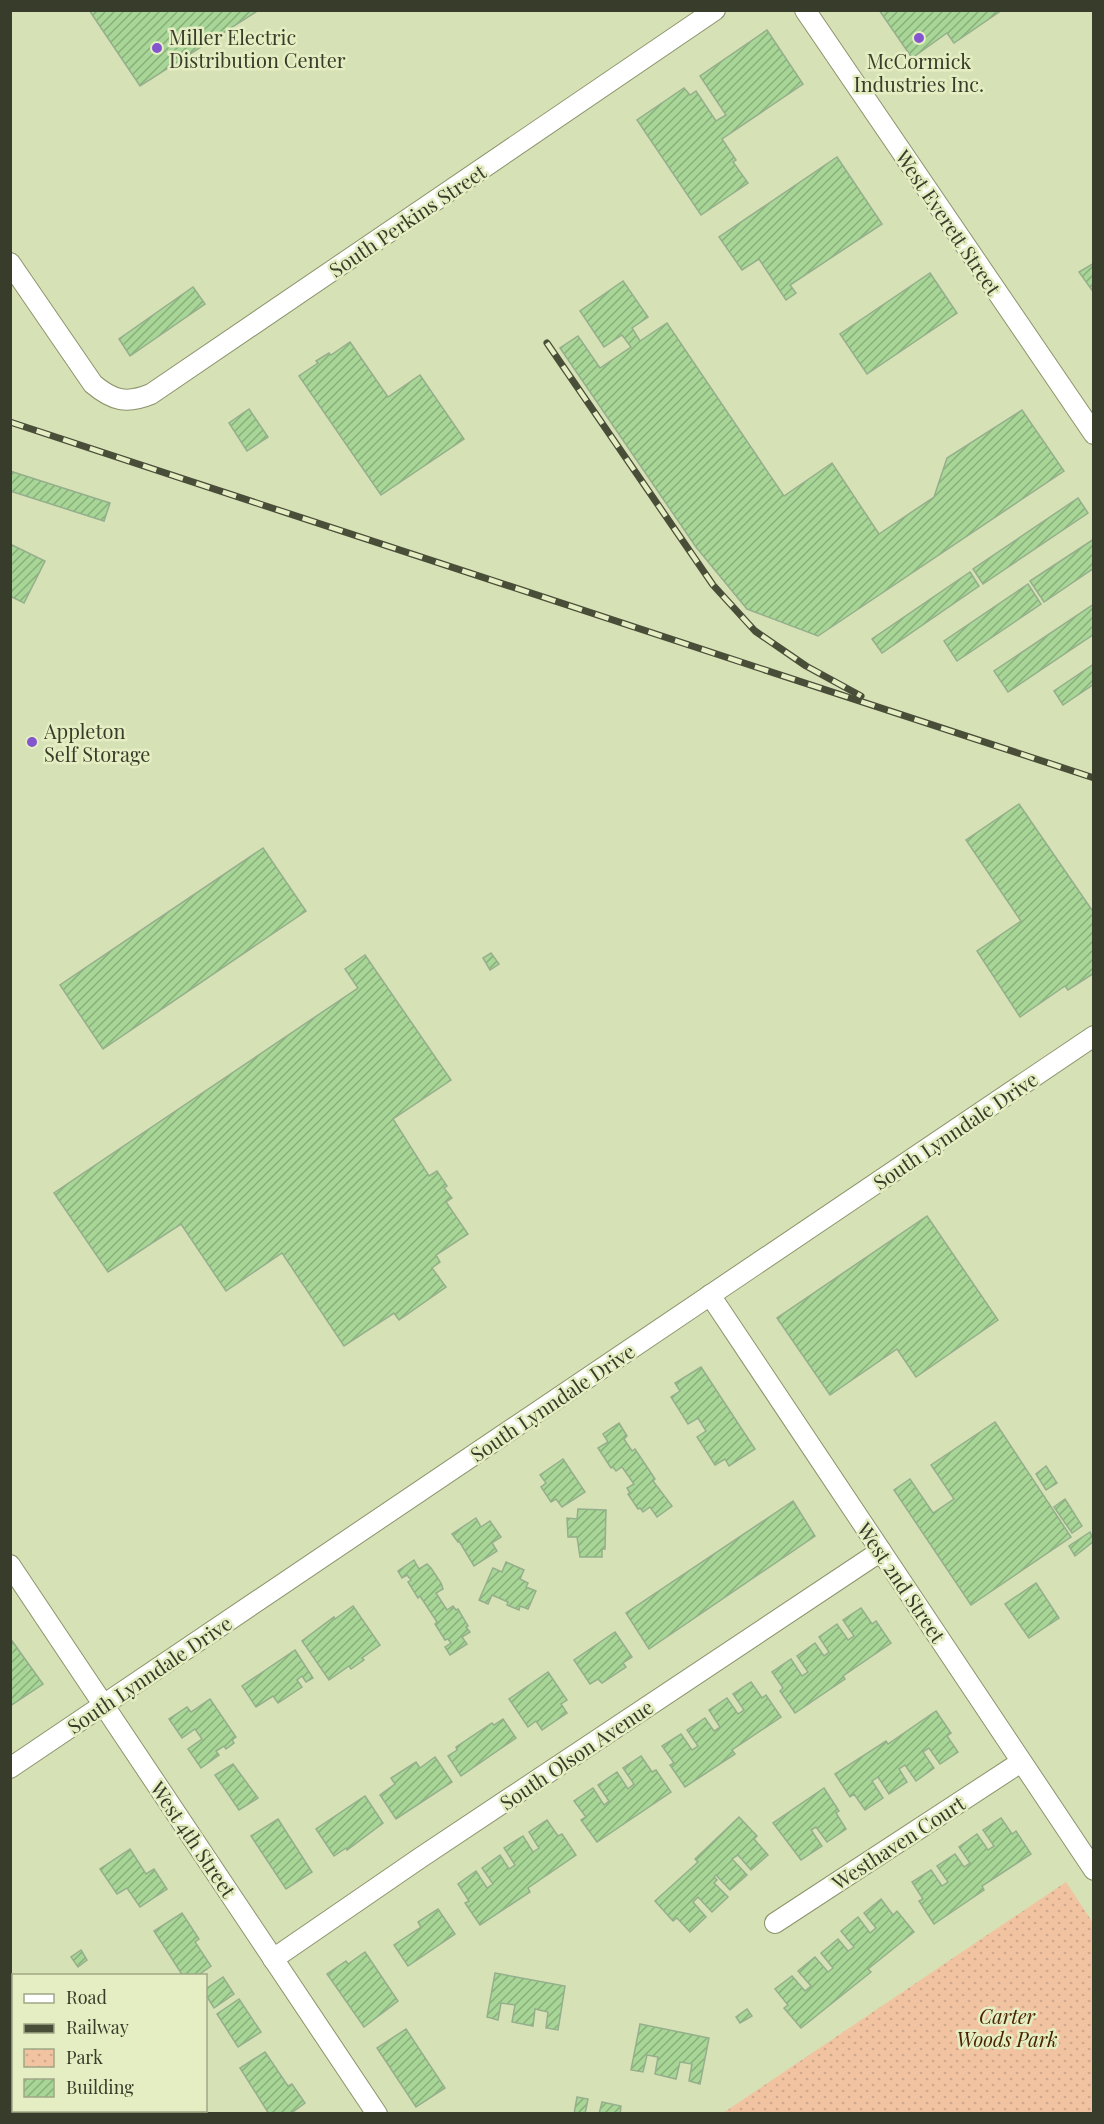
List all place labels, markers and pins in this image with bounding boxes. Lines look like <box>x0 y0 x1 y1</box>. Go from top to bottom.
place label: Miller Electric Distribution Center <box>169 23 346 73</box>
marker: McCormick Industries Inc. <box>912 31 926 45</box>
marker: Miller Electric Distribution Center <box>150 41 164 55</box>
place label: McCormick Industries Inc. <box>854 47 984 97</box>
place label: Appleton Self Storage <box>43 717 150 767</box>
marker: Appleton Self Storage <box>25 735 39 749</box>

